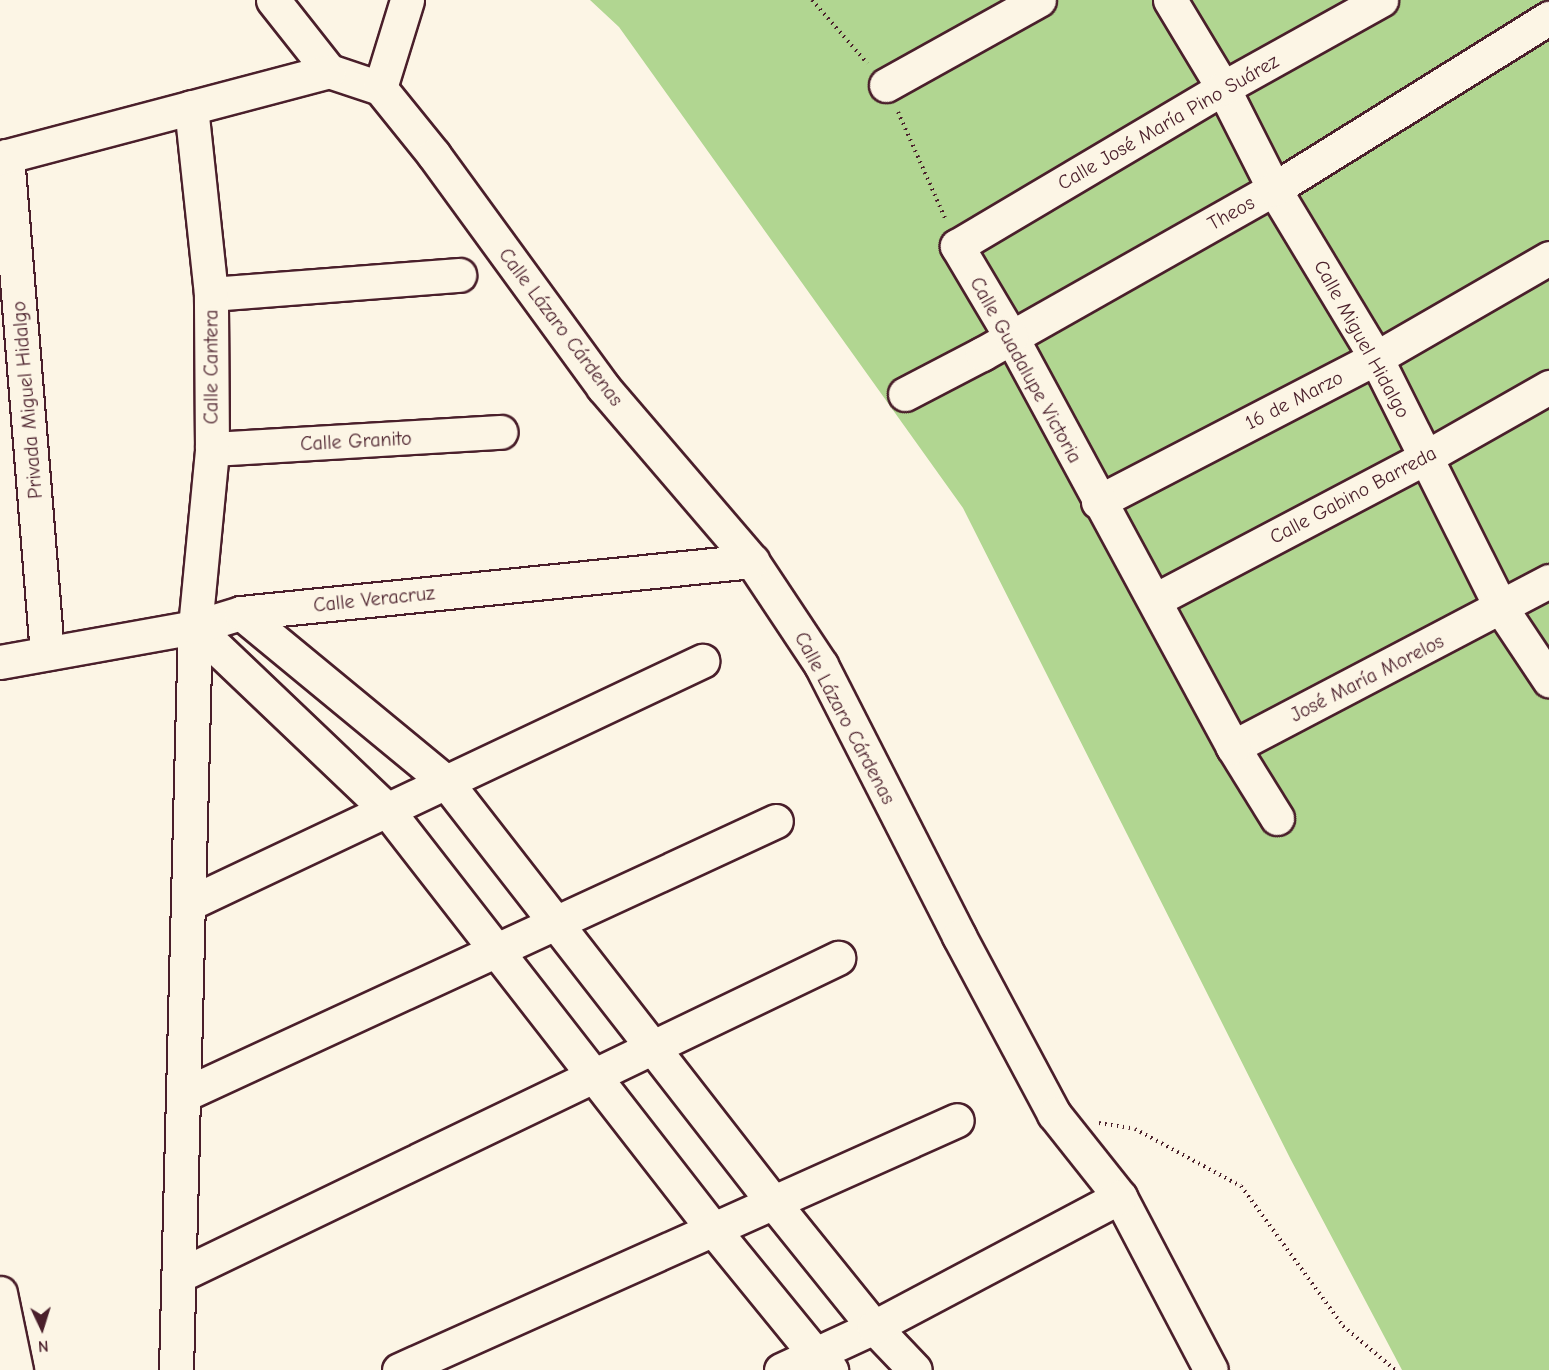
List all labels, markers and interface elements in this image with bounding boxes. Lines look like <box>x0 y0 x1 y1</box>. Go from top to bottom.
street label: Calle José María Pino Suárez <box>1053 49 1283 195</box>
street label: Theos <box>1203 190 1259 236</box>
street label: Calle Lázaro Cárdenas <box>494 243 628 411</box>
street label: Calle Miguel Hidalgo <box>1309 256 1415 422</box>
street label: Calle Guadalupe Victoria <box>965 273 1087 467</box>
street label: Privada Miguel Hidalgo <box>6 300 48 500</box>
street label: Calle Cantera <box>199 310 223 424</box>
street label: 16 de Marzo <box>1241 365 1347 435</box>
street label: Calle Granito <box>300 426 412 456</box>
street label: Calle Gabino Barreda <box>1266 441 1440 549</box>
street label: Calle Veracruz <box>312 581 436 617</box>
street label: Calle Lázaro Cárdenas <box>789 628 901 808</box>
street label: José María Morelos <box>1286 629 1448 727</box>
north arrow <box>12 1298 72 1358</box>
text: N <box>37 1337 49 1355</box>

